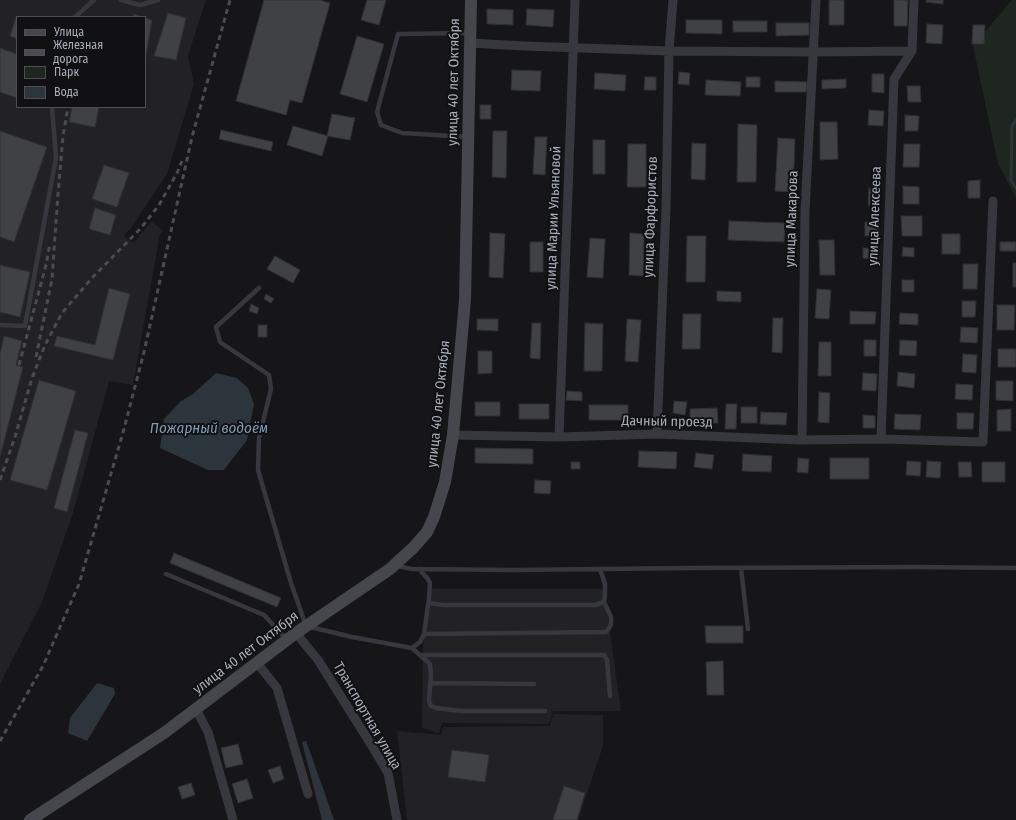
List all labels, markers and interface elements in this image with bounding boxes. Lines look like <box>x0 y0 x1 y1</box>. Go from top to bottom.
legend <box>16 16 146 108</box>
street label: улица 40 лет Октября <box>444 18 464 146</box>
text: Улица <box>54 25 84 39</box>
text: Железная дорога <box>53 38 103 66</box>
text: Парк <box>54 65 79 79</box>
text: Вода <box>54 85 79 99</box>
street label: улица Марии Ульяновой <box>543 146 565 290</box>
street label: улица Фарфористов <box>640 156 662 278</box>
street label: улица Алексеева <box>865 166 885 266</box>
street label: улица Макарова <box>782 170 802 268</box>
street label: улица 40 лет Октября <box>424 340 454 468</box>
street label: Дачный проезд <box>621 413 713 431</box>
water label: Пожарный водоём <box>150 420 268 438</box>
street label: улица 40 лет Октября <box>190 608 302 698</box>
street label: Транспортная улица <box>329 659 405 773</box>

